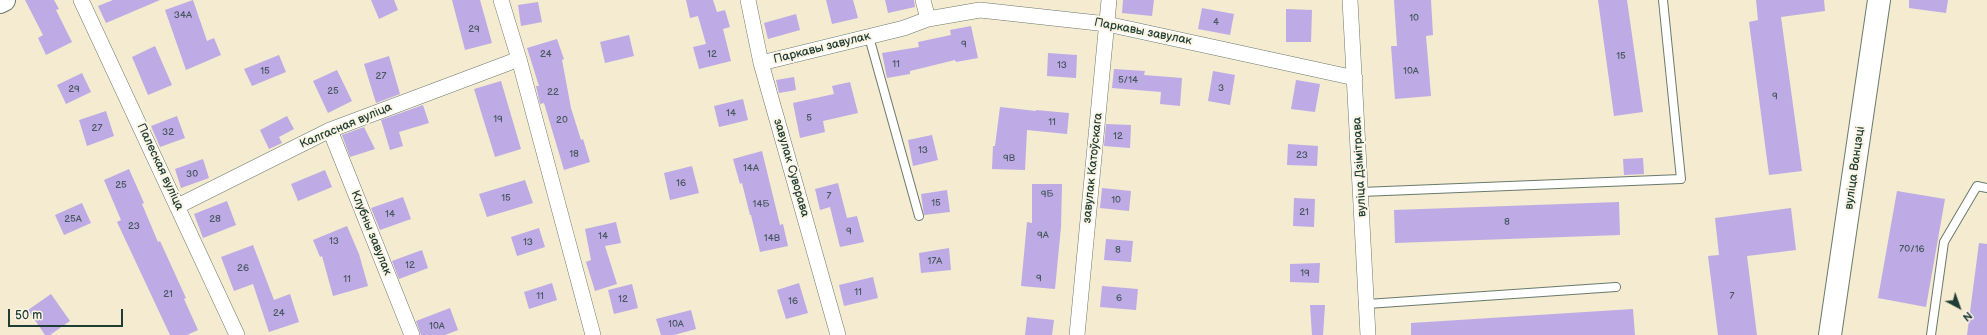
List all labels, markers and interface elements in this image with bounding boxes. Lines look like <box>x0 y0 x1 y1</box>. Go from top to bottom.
house number: 34А <box>174 9 192 21</box>
house number: 10 <box>1409 12 1419 24</box>
street label: Паркавы завулак <box>1093 15 1193 49</box>
house number: 4 <box>1213 16 1219 28</box>
house number: 29 <box>468 23 480 35</box>
street label: Паркавы завулак <box>772 29 872 67</box>
house number: 9 <box>961 38 967 50</box>
house number: 24 <box>540 48 552 60</box>
house number: 12 <box>707 48 717 60</box>
house number: 15 <box>1616 50 1626 62</box>
house number: 11 <box>892 58 900 70</box>
house number: 13 <box>1057 59 1067 71</box>
house number: 15 <box>260 65 270 77</box>
house number: 10А <box>1403 65 1419 77</box>
house number: 27 <box>376 70 386 82</box>
house number: 5/14 <box>1118 74 1138 86</box>
house number: 3 <box>1218 82 1224 94</box>
house number: 29 <box>68 83 80 95</box>
house number: 25 <box>327 85 339 97</box>
house number: 22 <box>547 86 559 98</box>
house number: 9 <box>1772 90 1778 102</box>
street label: Калгасная вуліца <box>298 100 394 152</box>
house number: 14 <box>726 107 736 119</box>
house number: 5 <box>806 112 812 124</box>
street label: завулак Катоўскага <box>1080 112 1106 224</box>
house number: 19 <box>493 113 503 125</box>
house number: 20 <box>556 114 568 126</box>
house number: 11 <box>1048 116 1056 128</box>
street label: завулак Суворава <box>770 117 812 219</box>
street label: вуліца Дзімітрава <box>1350 117 1370 217</box>
street label: Палеская вуліца <box>134 121 186 213</box>
house number: 27 <box>92 122 102 134</box>
house number: 32 <box>162 126 174 138</box>
street label: вуліца Ванцэці <box>1842 126 1868 210</box>
house number: 12 <box>1113 130 1123 142</box>
house number: 13 <box>918 144 928 156</box>
house number: 18 <box>569 148 579 160</box>
house number: 23 <box>1296 149 1308 161</box>
house number: 9В <box>1003 152 1015 164</box>
house number: 14А <box>743 162 759 174</box>
house number: 30 <box>186 168 198 180</box>
house number: 16 <box>676 177 686 189</box>
house number: 25 <box>115 179 127 191</box>
street label: Клубны завулак <box>347 188 395 278</box>
house number: 9Б <box>1041 188 1053 200</box>
house number: 7 <box>827 190 831 202</box>
house number: 15 <box>501 192 511 204</box>
house number: 10 <box>1111 194 1121 206</box>
house number: 15 <box>931 197 941 209</box>
house number: 14Б <box>753 198 769 210</box>
house number: 21 <box>1299 206 1309 218</box>
house number: 14 <box>385 208 395 220</box>
house number: 25А <box>64 213 82 225</box>
house number: 28 <box>209 213 221 225</box>
house number: 8 <box>1504 216 1510 228</box>
house number: 23 <box>128 220 140 232</box>
house number: 9 <box>846 225 852 237</box>
house number: 9А <box>1037 229 1049 241</box>
house number: 14 <box>598 230 608 242</box>
house number: 14В <box>764 232 780 244</box>
house number: 13 <box>329 235 339 247</box>
house number: 13 <box>523 236 533 248</box>
house number: 70/16 <box>1899 243 1925 255</box>
house number: 8 <box>1115 244 1121 256</box>
house number: 17А <box>928 255 942 267</box>
house number: 12 <box>405 259 415 271</box>
house number: 26 <box>237 262 249 274</box>
house number: 19 <box>1300 267 1310 279</box>
house number: 9 <box>1036 272 1042 284</box>
house number: 11 <box>343 273 351 285</box>
house number: 11 <box>854 286 862 298</box>
north arrow <box>1939 287 1979 327</box>
house number: 21 <box>163 288 173 300</box>
house number: 11 <box>536 290 544 302</box>
house number: 7 <box>1730 290 1734 302</box>
house number: 6 <box>1116 292 1122 304</box>
house number: 12 <box>618 293 628 305</box>
house number: 16 <box>788 295 798 307</box>
scale bar <box>10 301 125 327</box>
house number: 24 <box>273 307 285 319</box>
text: 50 m <box>15 308 42 323</box>
text: N <box>1960 309 1975 324</box>
house number: 10А <box>668 318 684 330</box>
house number: 10А <box>429 320 445 332</box>

